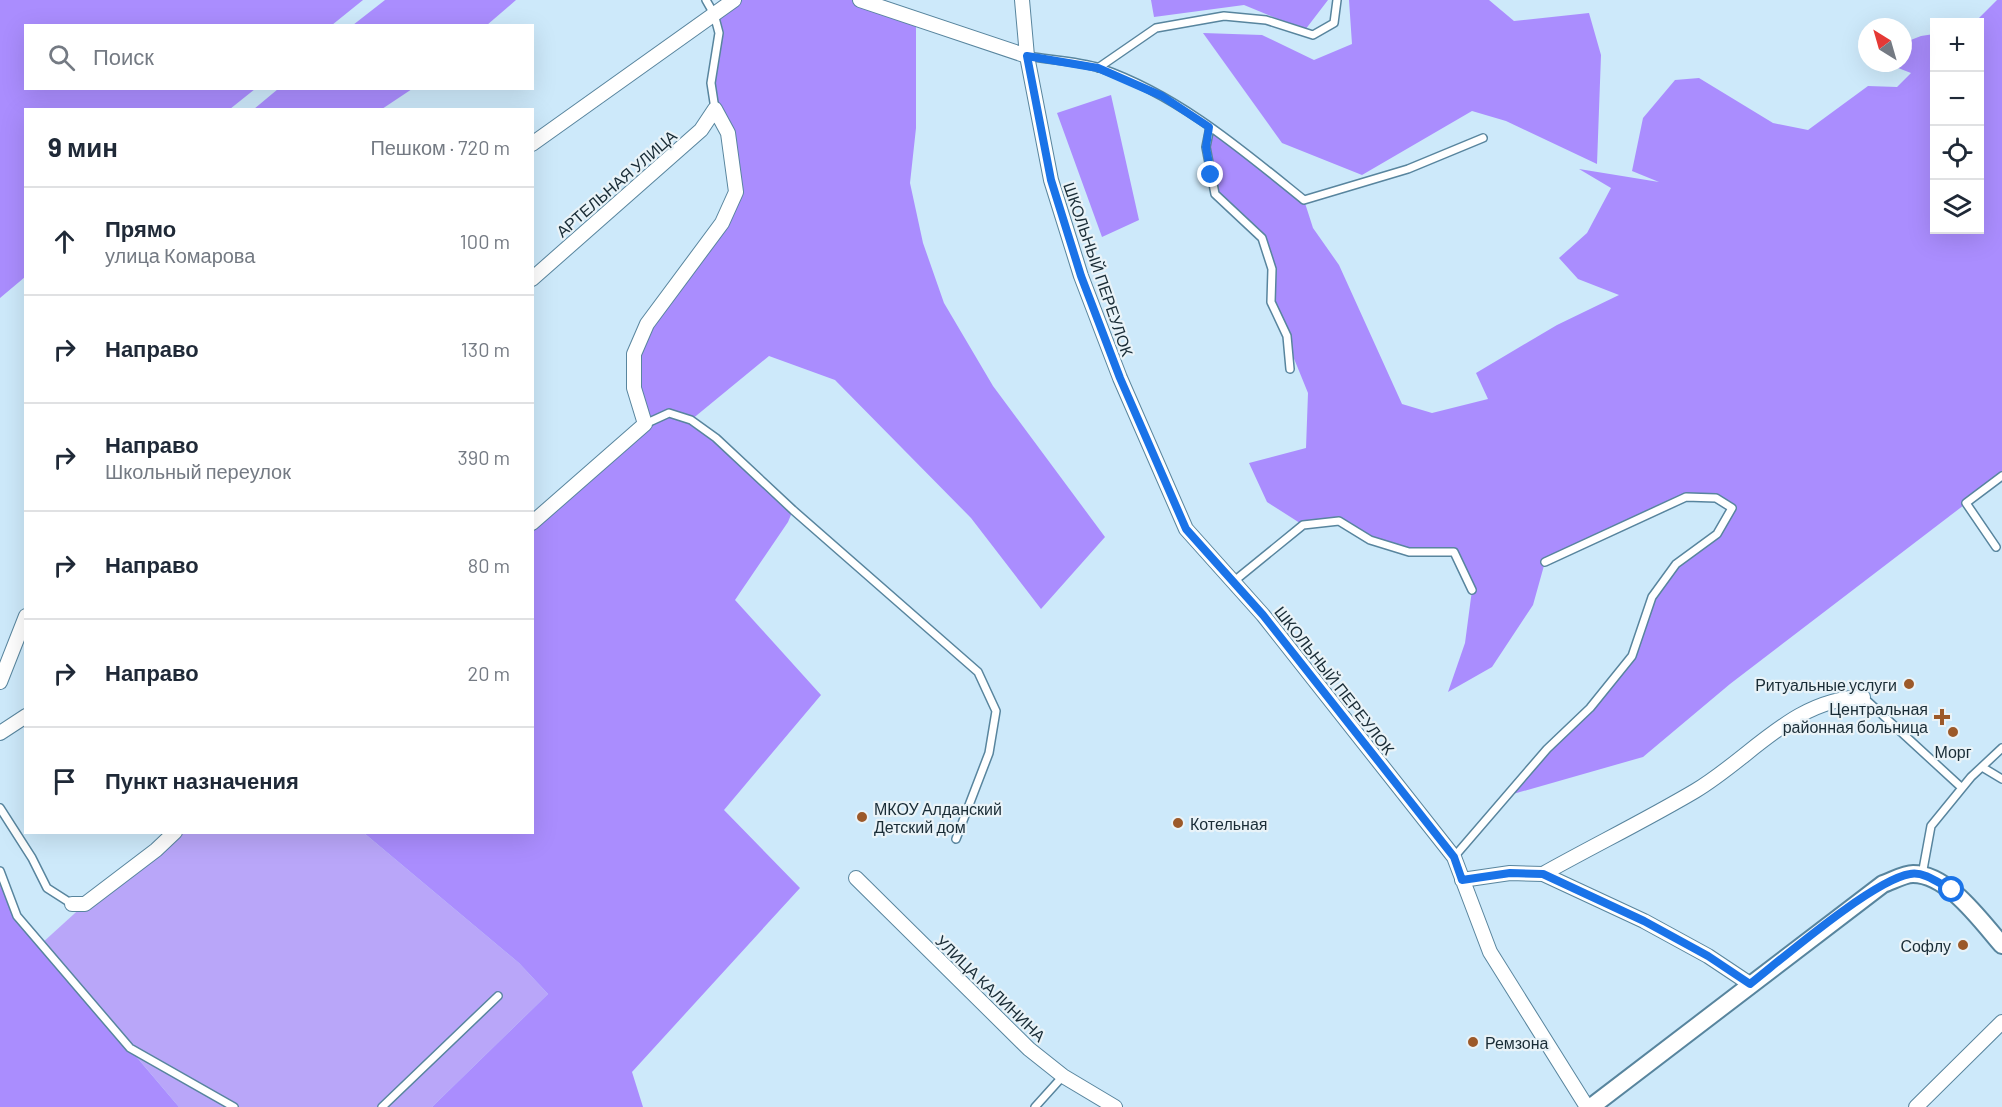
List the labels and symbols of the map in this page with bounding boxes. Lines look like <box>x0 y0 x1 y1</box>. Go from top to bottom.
north arrow <box>1858 18 1912 72</box>
street label: АРТЕЛЬНАЯ УЛИЦА <box>552 125 680 240</box>
route end <box>1197 161 1223 187</box>
street label: ШКОЛЬНЫЙ ПЕРЕУЛОК <box>1060 179 1138 359</box>
street label: ШКОЛЬНЫЙ ПЕРЕУЛОК <box>1271 602 1399 758</box>
place label: Ритуальные услуги <box>1755 675 1897 694</box>
marker: Ритуальные услуги <box>1902 677 1916 691</box>
place label: Центральная районная больница <box>1783 699 1928 736</box>
marker: Центральная районная больница <box>1933 708 1951 726</box>
marker: Морг <box>1946 725 1960 739</box>
place label: Морг <box>1934 742 1972 761</box>
place label: МКОУ Алданский Детский дом <box>874 799 1002 836</box>
marker: МКОУ Алданский Детский дом <box>855 810 869 824</box>
place label: Котельная <box>1190 814 1267 833</box>
marker: Котельная <box>1171 816 1185 830</box>
route start <box>1938 876 1964 902</box>
street label: УЛИЦА КАЛИНИНА <box>932 931 1050 1045</box>
place label: Софлу <box>1900 936 1951 955</box>
marker: Софлу <box>1956 938 1970 952</box>
place label: Ремзона <box>1485 1033 1549 1052</box>
marker: Ремзона <box>1466 1035 1480 1049</box>

